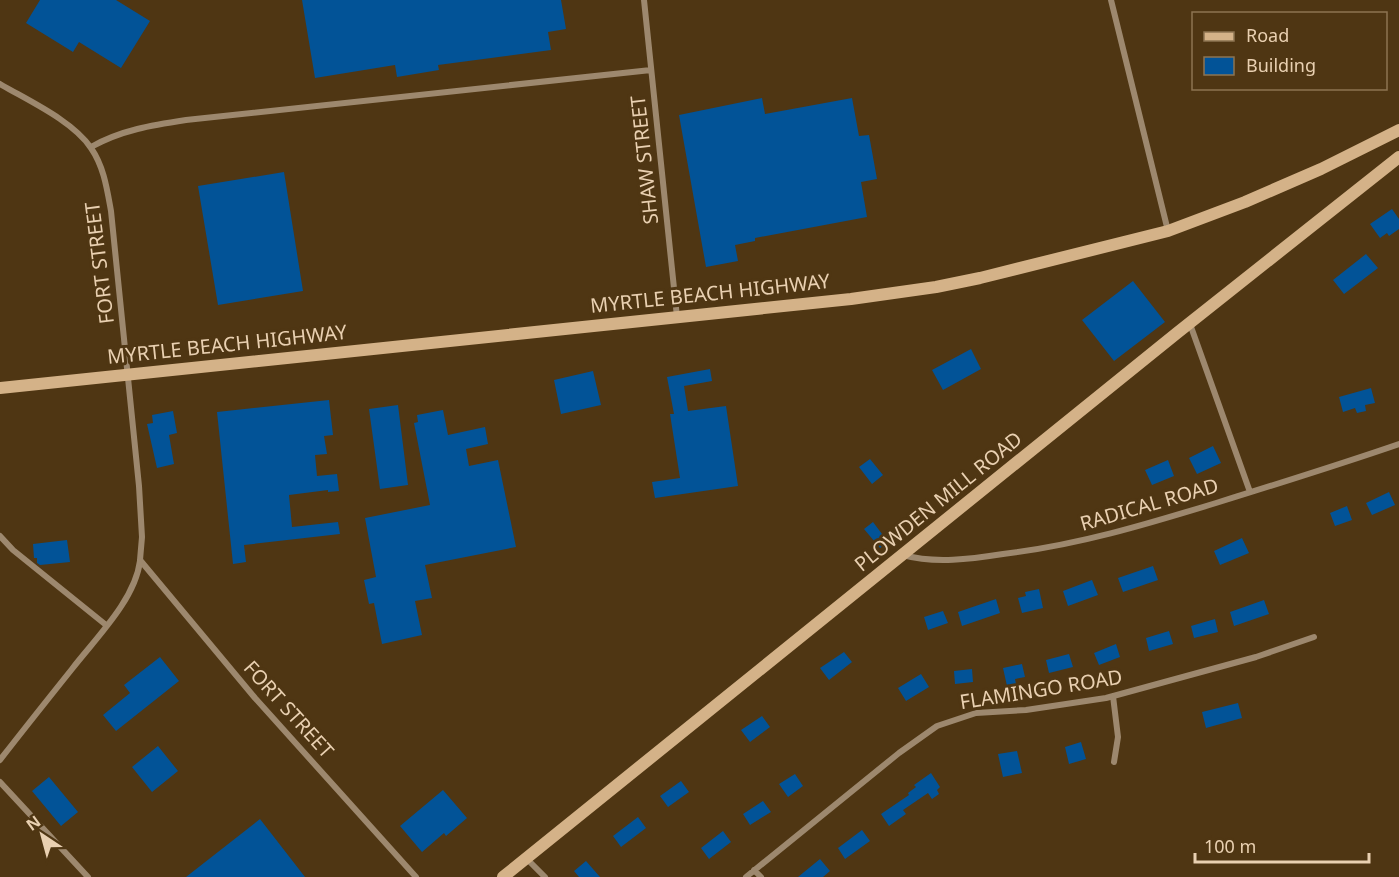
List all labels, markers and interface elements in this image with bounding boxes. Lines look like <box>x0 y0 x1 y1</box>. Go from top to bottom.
legend <box>1192 12 1387 90</box>
text: Road <box>1246 23 1289 47</box>
text: Building <box>1246 53 1316 77</box>
street label: SHAW STREET <box>624 94 664 226</box>
street label: FORT STREET <box>78 200 120 326</box>
street label: MYRTLE BEACH HIGHWAY <box>589 267 832 319</box>
street label: MYRTLE BEACH HIGHWAY <box>106 318 349 370</box>
street label: PLOWDEN MILL ROAD <box>849 425 1027 577</box>
street label: RADICAL ROAD <box>1077 471 1221 537</box>
street label: FORT STREET <box>238 654 340 764</box>
street label: FLAMINGO ROAD <box>958 663 1124 715</box>
north arrow <box>12 805 72 865</box>
text: N <box>21 810 45 836</box>
scale bar <box>1195 826 1369 864</box>
text: 100 m <box>1204 834 1256 858</box>

